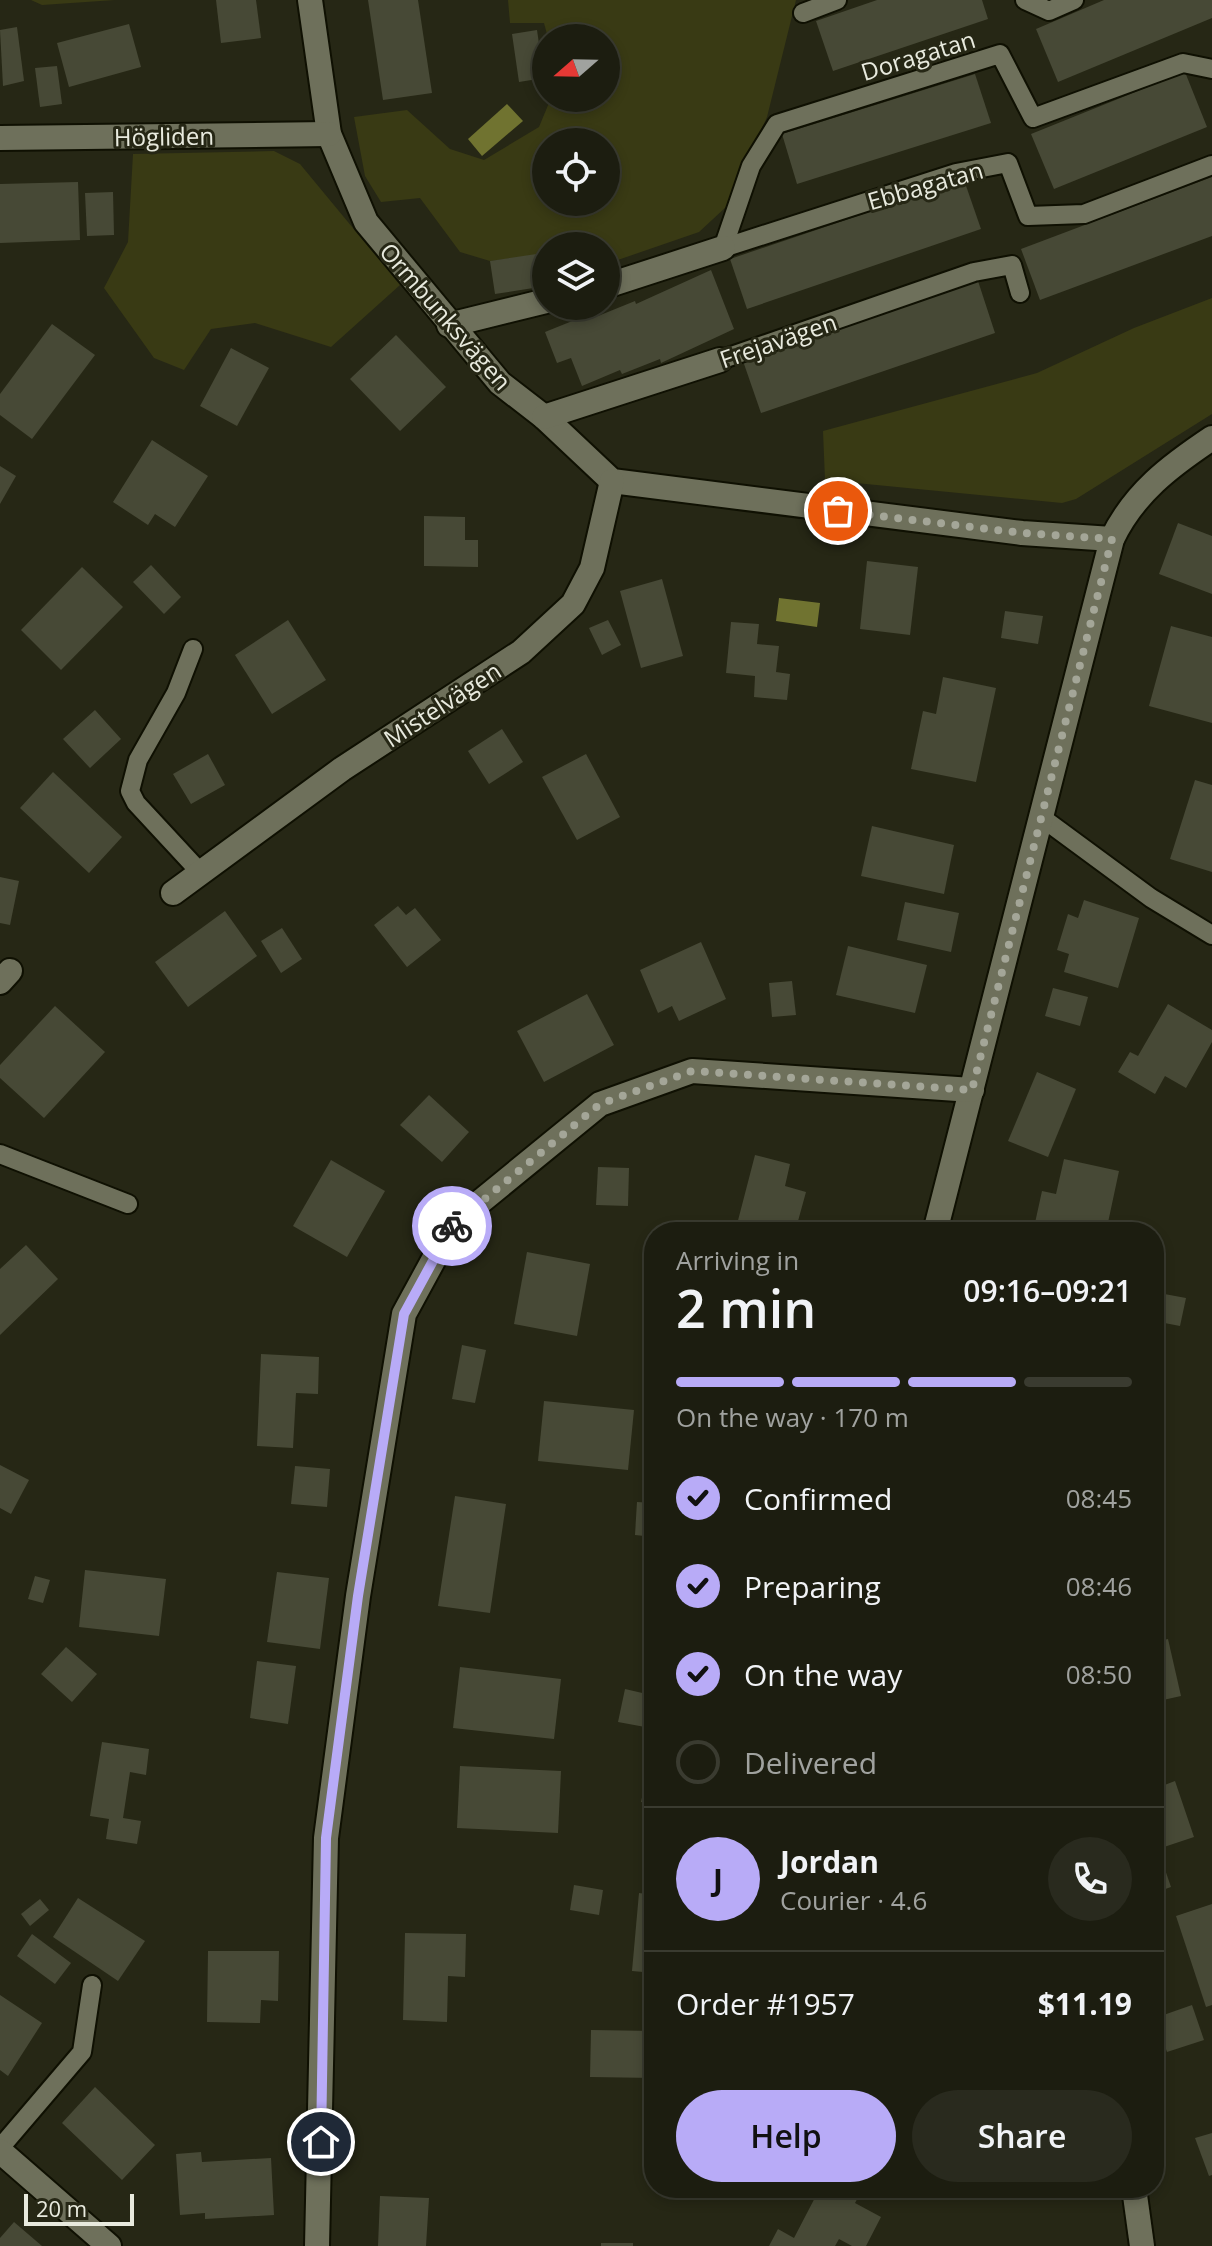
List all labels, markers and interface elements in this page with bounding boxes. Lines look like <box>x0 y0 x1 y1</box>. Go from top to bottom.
street label: Doragatan <box>857 22 979 88</box>
north arrow <box>532 24 620 112</box>
map controls <box>532 24 620 320</box>
street label: Högliden <box>114 119 214 153</box>
button: locate <box>532 128 620 216</box>
street label: Ebbagatan <box>863 153 987 217</box>
button: layers <box>532 232 620 320</box>
street label: Ormbunksvägen <box>373 235 519 397</box>
street label: Frejavägen <box>715 305 841 375</box>
pin <box>804 477 872 545</box>
icon: bag <box>816 489 860 533</box>
street label: Mistelvägen <box>377 654 507 754</box>
courier <box>412 1186 492 1266</box>
icon: bike <box>430 1204 474 1248</box>
text: Arriving in <box>676 1242 799 1278</box>
text: 09:16–09:21 <box>963 1270 1132 1311</box>
text: 2 min <box>676 1272 816 1343</box>
text: On the way · 170 m <box>676 1399 909 1435</box>
icon: check <box>676 1476 720 1520</box>
text: Confirmed <box>744 1478 892 1519</box>
text: 08:45 <box>1066 1480 1132 1516</box>
icon: check <box>676 1564 720 1608</box>
text: Preparing <box>744 1566 881 1607</box>
text: 08:46 <box>1066 1568 1132 1604</box>
icon: check <box>676 1652 720 1696</box>
text: On the way <box>744 1654 902 1695</box>
text: 08:50 <box>1066 1656 1132 1692</box>
text: Delivered <box>744 1742 877 1783</box>
button: phone <box>1048 1837 1132 1921</box>
text: Jordan <box>780 1841 879 1882</box>
text: J <box>713 1859 723 1900</box>
text: Courier · 4.6 <box>780 1882 927 1918</box>
text: Order #1957 <box>676 1983 855 2024</box>
text: $11.19 <box>1038 1983 1132 2024</box>
button: Help <box>676 2090 896 2182</box>
button: Share <box>912 2090 1132 2182</box>
pin <box>287 2108 355 2176</box>
icon: home <box>299 2120 343 2164</box>
scale bar <box>24 2190 134 2226</box>
text: 20 m <box>36 2193 87 2223</box>

